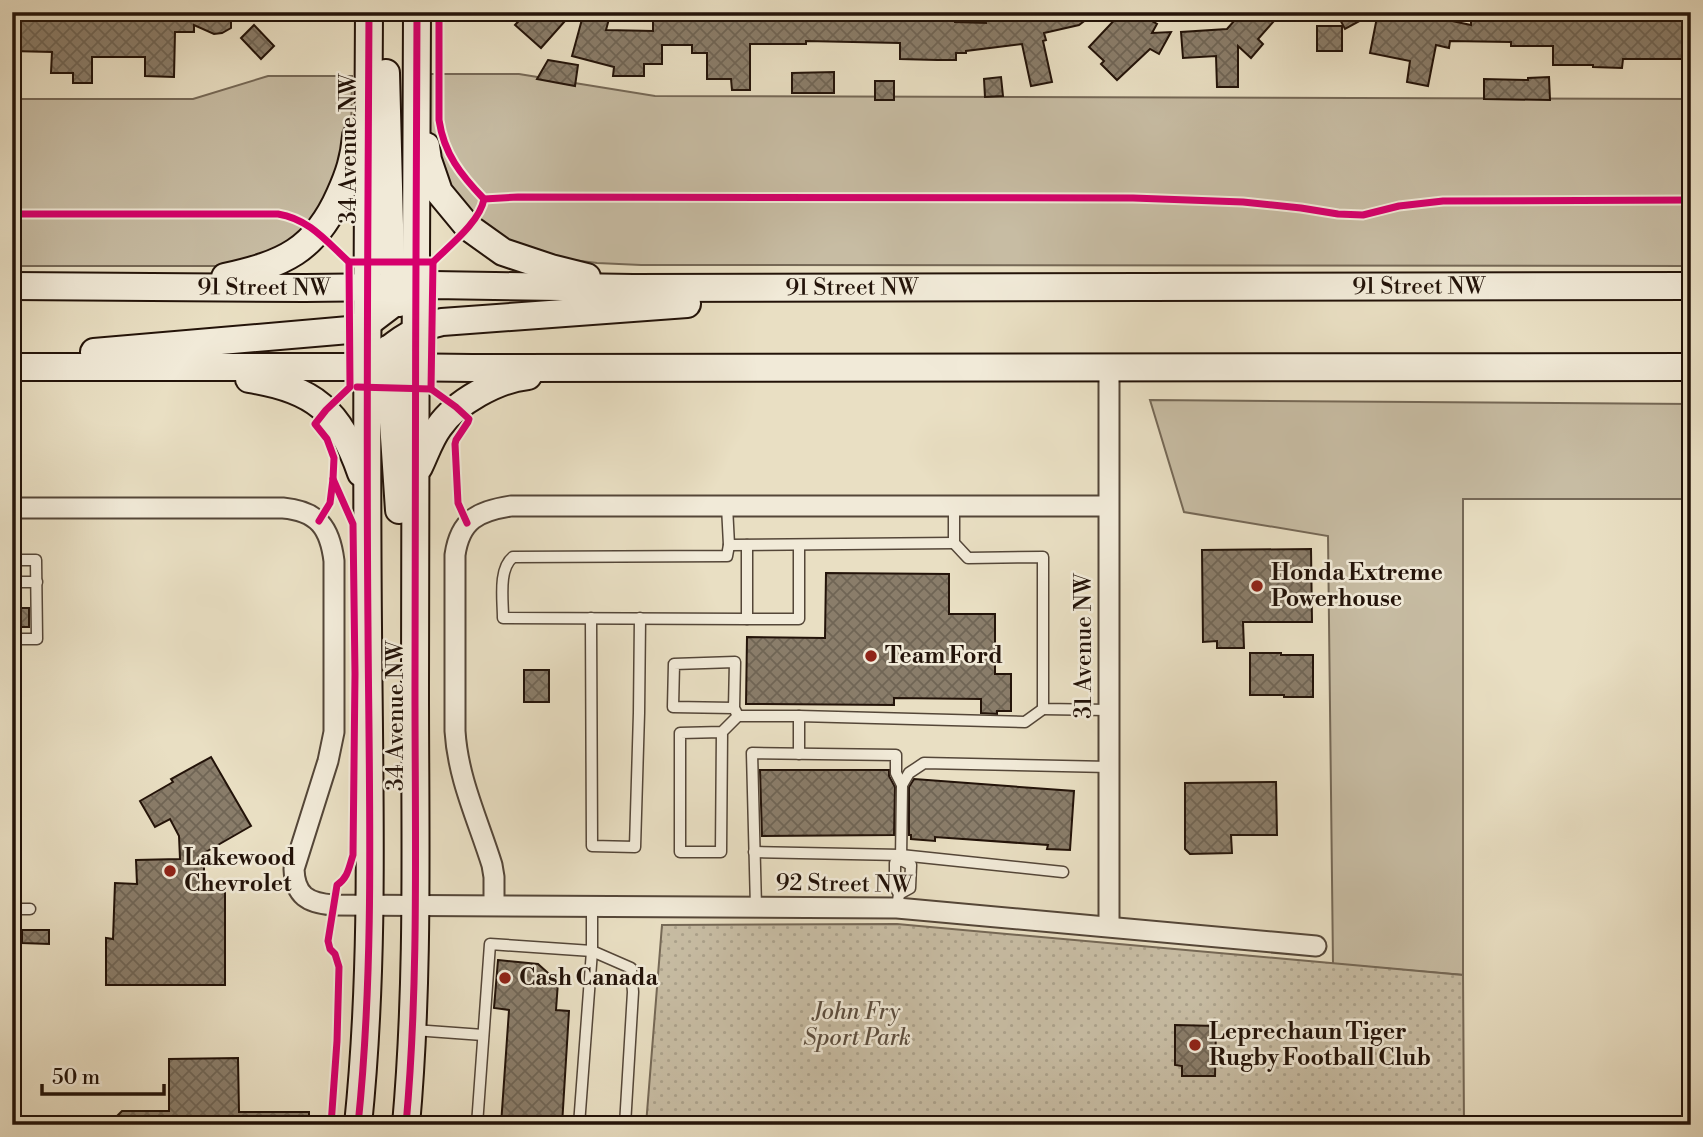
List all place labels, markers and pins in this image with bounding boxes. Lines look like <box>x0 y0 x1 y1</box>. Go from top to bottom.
place label: Honda Extreme Powerhouse <box>1271 559 1443 613</box>
marker: Honda Extreme Powerhouse <box>1249 578 1265 594</box>
place label: Team Ford <box>885 642 1003 670</box>
marker: Team Ford <box>863 648 879 664</box>
place label: Lakewood Chevrolet <box>184 844 296 898</box>
marker: Lakewood Chevrolet <box>162 863 178 879</box>
place label: Cash Canada <box>519 964 658 992</box>
marker: Cash Canada <box>497 970 513 986</box>
place label: Leprechaun Tiger Rugby Football Club <box>1209 1018 1431 1072</box>
marker: Leprechaun Tiger Rugby Football Club <box>1187 1037 1203 1053</box>

